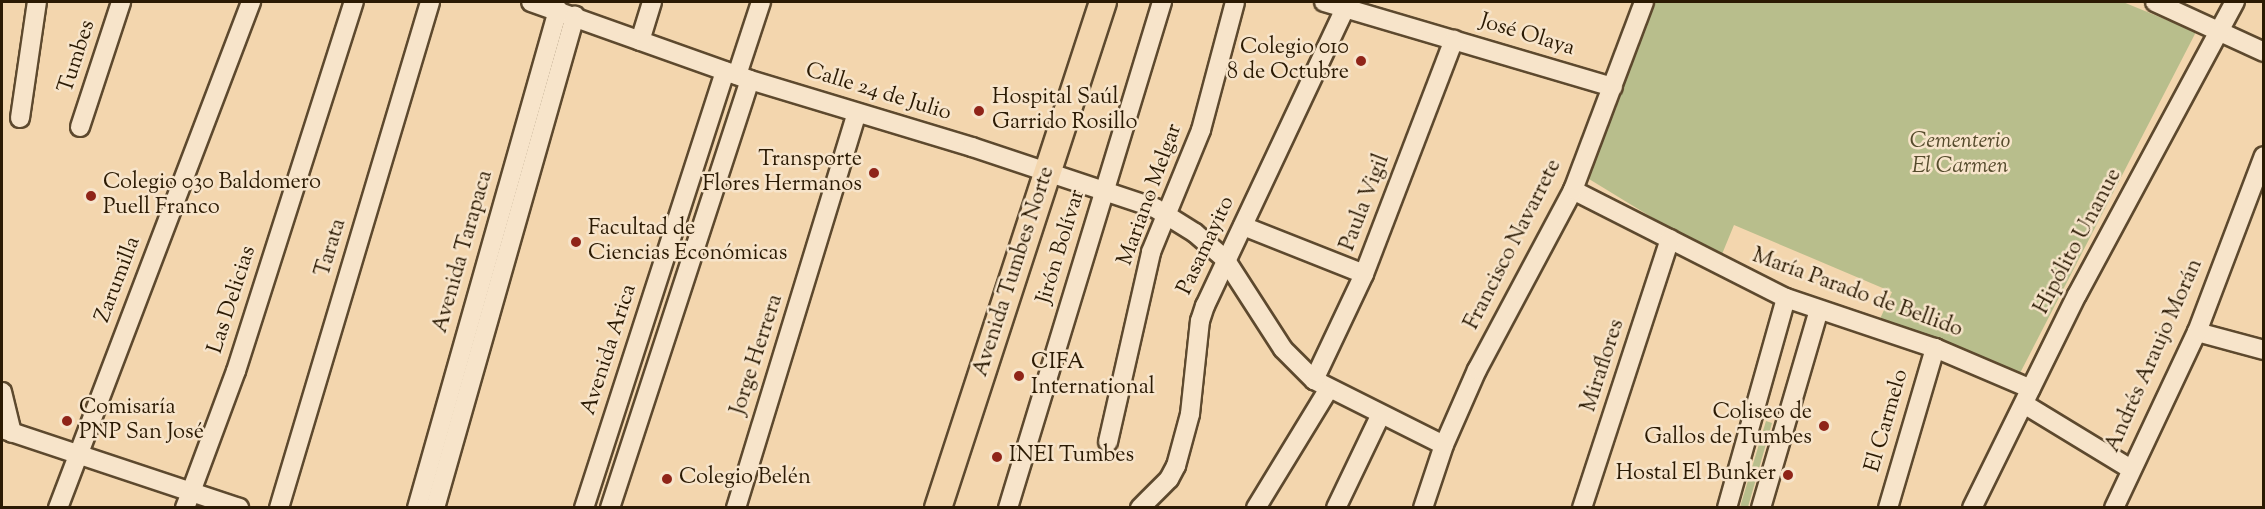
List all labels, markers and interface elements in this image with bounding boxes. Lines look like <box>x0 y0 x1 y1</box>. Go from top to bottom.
street label: José Olaya <box>1476 9 1578 63</box>
street label: Tumbes <box>54 17 102 97</box>
place label: Colegio 010 8 de Octubre <box>1227 35 1349 86</box>
marker: Colegio 010 8 de Octubre <box>1354 54 1368 68</box>
street label: Calle 24 de Julio <box>802 58 954 128</box>
place label: Hospital Saúl Garrido Rosillo <box>992 85 1138 136</box>
marker: Hospital Saúl Garrido Rosillo <box>970 102 988 120</box>
street label: Mariano Melgar <box>1113 120 1189 270</box>
park label: Cementerio El Carmen <box>1910 129 2010 180</box>
place label: Transporte Flores Hermanos <box>702 147 862 198</box>
street label: Paula Vigil <box>1336 151 1396 255</box>
street label: Francisco Navarrete <box>1460 155 1568 335</box>
street label: Avenida Tumbes Norte <box>969 164 1061 380</box>
street label: Hipólito Unanue <box>2030 165 2128 319</box>
marker: Transporte Flores Hermanos <box>867 166 881 180</box>
street label: Avenida Tarapaca <box>428 168 500 336</box>
place label: Colegio 030 Baldomero Puell Franco <box>103 170 321 222</box>
street label: Jirón Bolívar <box>1032 187 1092 307</box>
marker: Colegio 030 Baldomero Puell Franco <box>84 189 98 203</box>
street label: Pasamayito <box>1173 193 1241 299</box>
street label: Tarata <box>311 216 353 280</box>
place label: Facultad de Ciencias Económicas <box>588 216 787 268</box>
street label: Zarumilla <box>91 233 147 327</box>
marker: Facultad de Ciencias Económicas <box>569 235 583 249</box>
street label: Las Delicias <box>203 243 263 357</box>
street label: María Parado de Bellido <box>1748 244 1966 344</box>
street label: Andrés Araujo Morán <box>2100 255 2210 457</box>
street label: Avenida Arica <box>576 281 644 419</box>
street label: Jorge Herrera <box>726 291 790 419</box>
street label: Miraflores <box>1577 316 1631 416</box>
place label: CIFA International <box>1031 350 1155 402</box>
street label: El Carmelo <box>1861 367 1915 475</box>
marker: CIFA International <box>1012 369 1026 383</box>
place label: Comisaría PNP San José <box>79 395 204 446</box>
place label: Coliseo de Gallos de Tumbes <box>1644 400 1812 452</box>
marker: Comisaría PNP San José <box>60 414 74 428</box>
marker: Coliseo de Gallos de Tumbes <box>1817 419 1831 433</box>
place label: INEI Tumbes <box>1009 444 1134 470</box>
marker: INEI Tumbes <box>990 450 1004 464</box>
place label: Hostal El Bunker <box>1616 462 1776 488</box>
place label: Colegio Belén <box>679 466 811 492</box>
marker: Hostal El Bunker <box>1781 468 1795 482</box>
marker: Colegio Belén <box>660 472 674 486</box>

